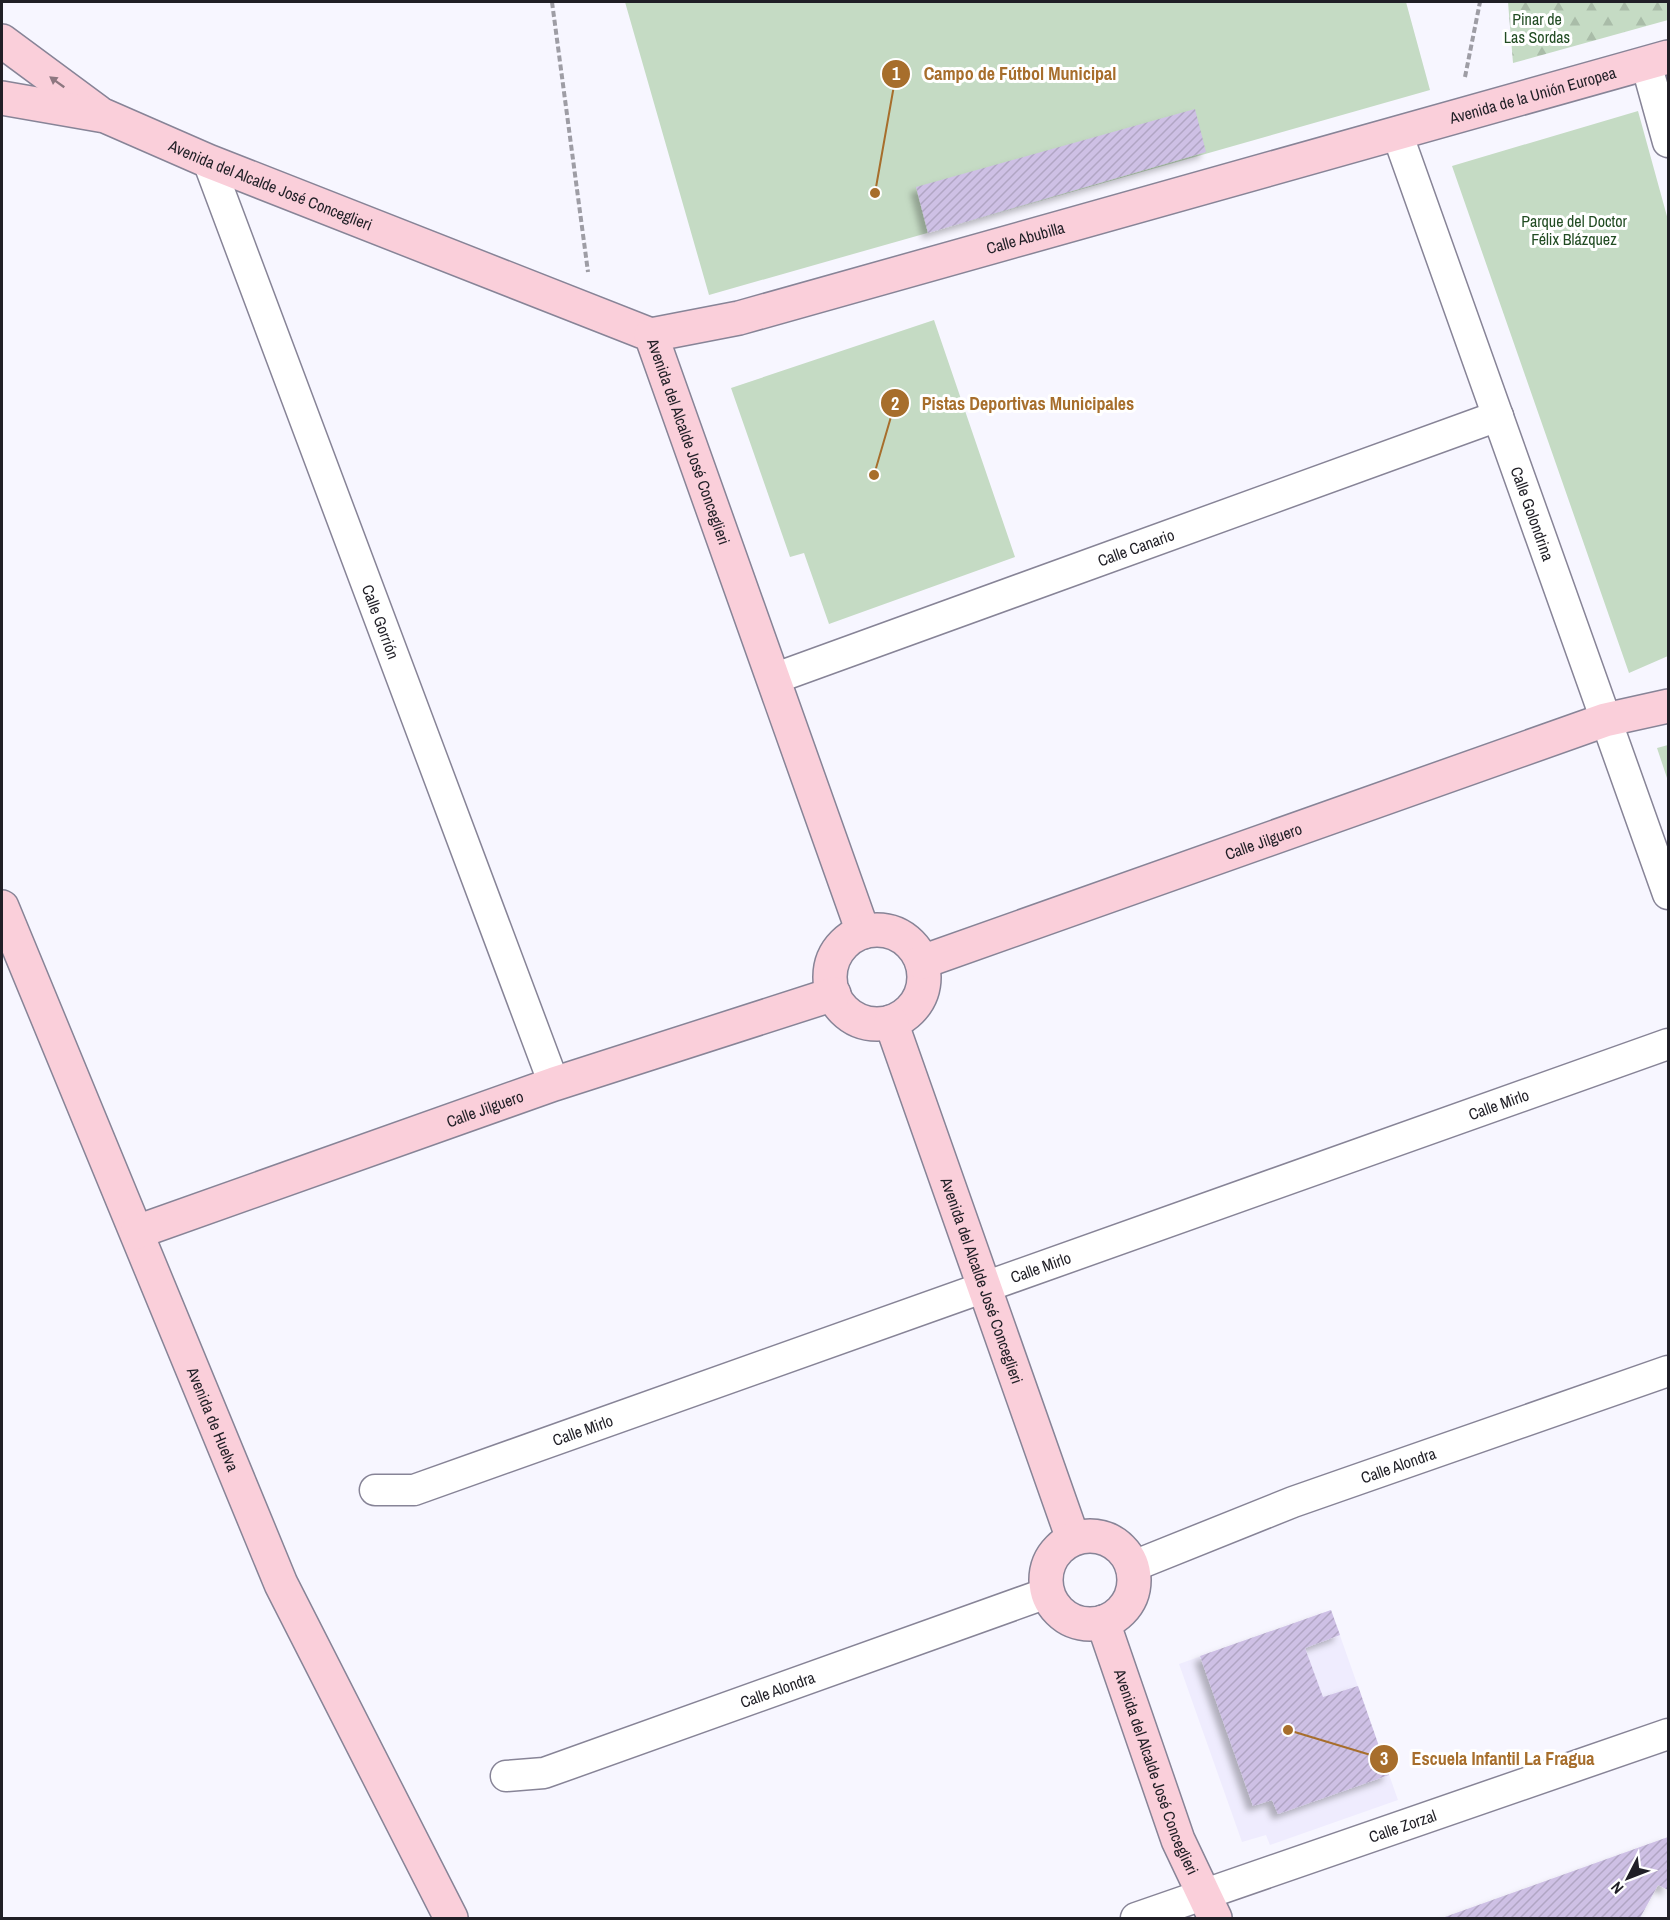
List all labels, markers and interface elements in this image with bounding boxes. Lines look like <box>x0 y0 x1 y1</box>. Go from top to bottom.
park label: Pinar de Las Sordas <box>1504 8 1570 48</box>
callout: Campo de Fútbol Municipal <box>881 56 1128 92</box>
text: 1 <box>892 61 901 86</box>
text: Campo de Fútbol Municipal <box>924 61 1116 86</box>
street label: Avenida de la Unión Europea <box>1446 61 1619 129</box>
one-way arrow <box>50 76 66 88</box>
street label: Avenida del Alcalde José Conceglieri <box>165 134 376 235</box>
park label: Parque del Doctor Félix Blázquez <box>1521 210 1628 250</box>
street label: Calle Abubilla <box>984 216 1068 259</box>
street label: Avenida del Alcalde José Conceglieri <box>642 335 736 548</box>
callout: Pistas Deportivas Municipales <box>880 385 1146 421</box>
text: 2 <box>891 391 899 416</box>
text: Pistas Deportivas Municipales <box>922 391 1134 416</box>
street label: Calle Golondrina <box>1506 463 1560 564</box>
street label: Calle Canario <box>1094 523 1177 571</box>
street label: Calle Gorrión <box>357 581 405 662</box>
street label: Calle Jilguero <box>1222 817 1305 865</box>
street label: Calle Mirlo <box>1465 1083 1532 1125</box>
street label: Calle Jilguero <box>443 1085 526 1132</box>
street label: Avenida del Alcalde José Conceglieri <box>935 1173 1028 1387</box>
street label: Calle Mirlo <box>1007 1246 1074 1288</box>
street label: Avenida de Huelva <box>181 1363 245 1475</box>
street label: Calle Mirlo <box>549 1409 616 1451</box>
street label: Calle Alondra <box>1358 1442 1439 1489</box>
street label: Avenida del Alcalde José Conceglieri <box>1109 1665 1204 1878</box>
street label: Calle Alondra <box>737 1666 819 1713</box>
callout: Escuela Infantil La Fragua <box>1369 1741 1606 1777</box>
text: 3 <box>1380 1746 1388 1771</box>
text: Escuela Infantil La Fragua <box>1412 1746 1595 1771</box>
street label: Calle Zorzal <box>1366 1804 1439 1848</box>
north arrow <box>1598 1848 1658 1908</box>
text: N <box>1606 1877 1628 1899</box>

